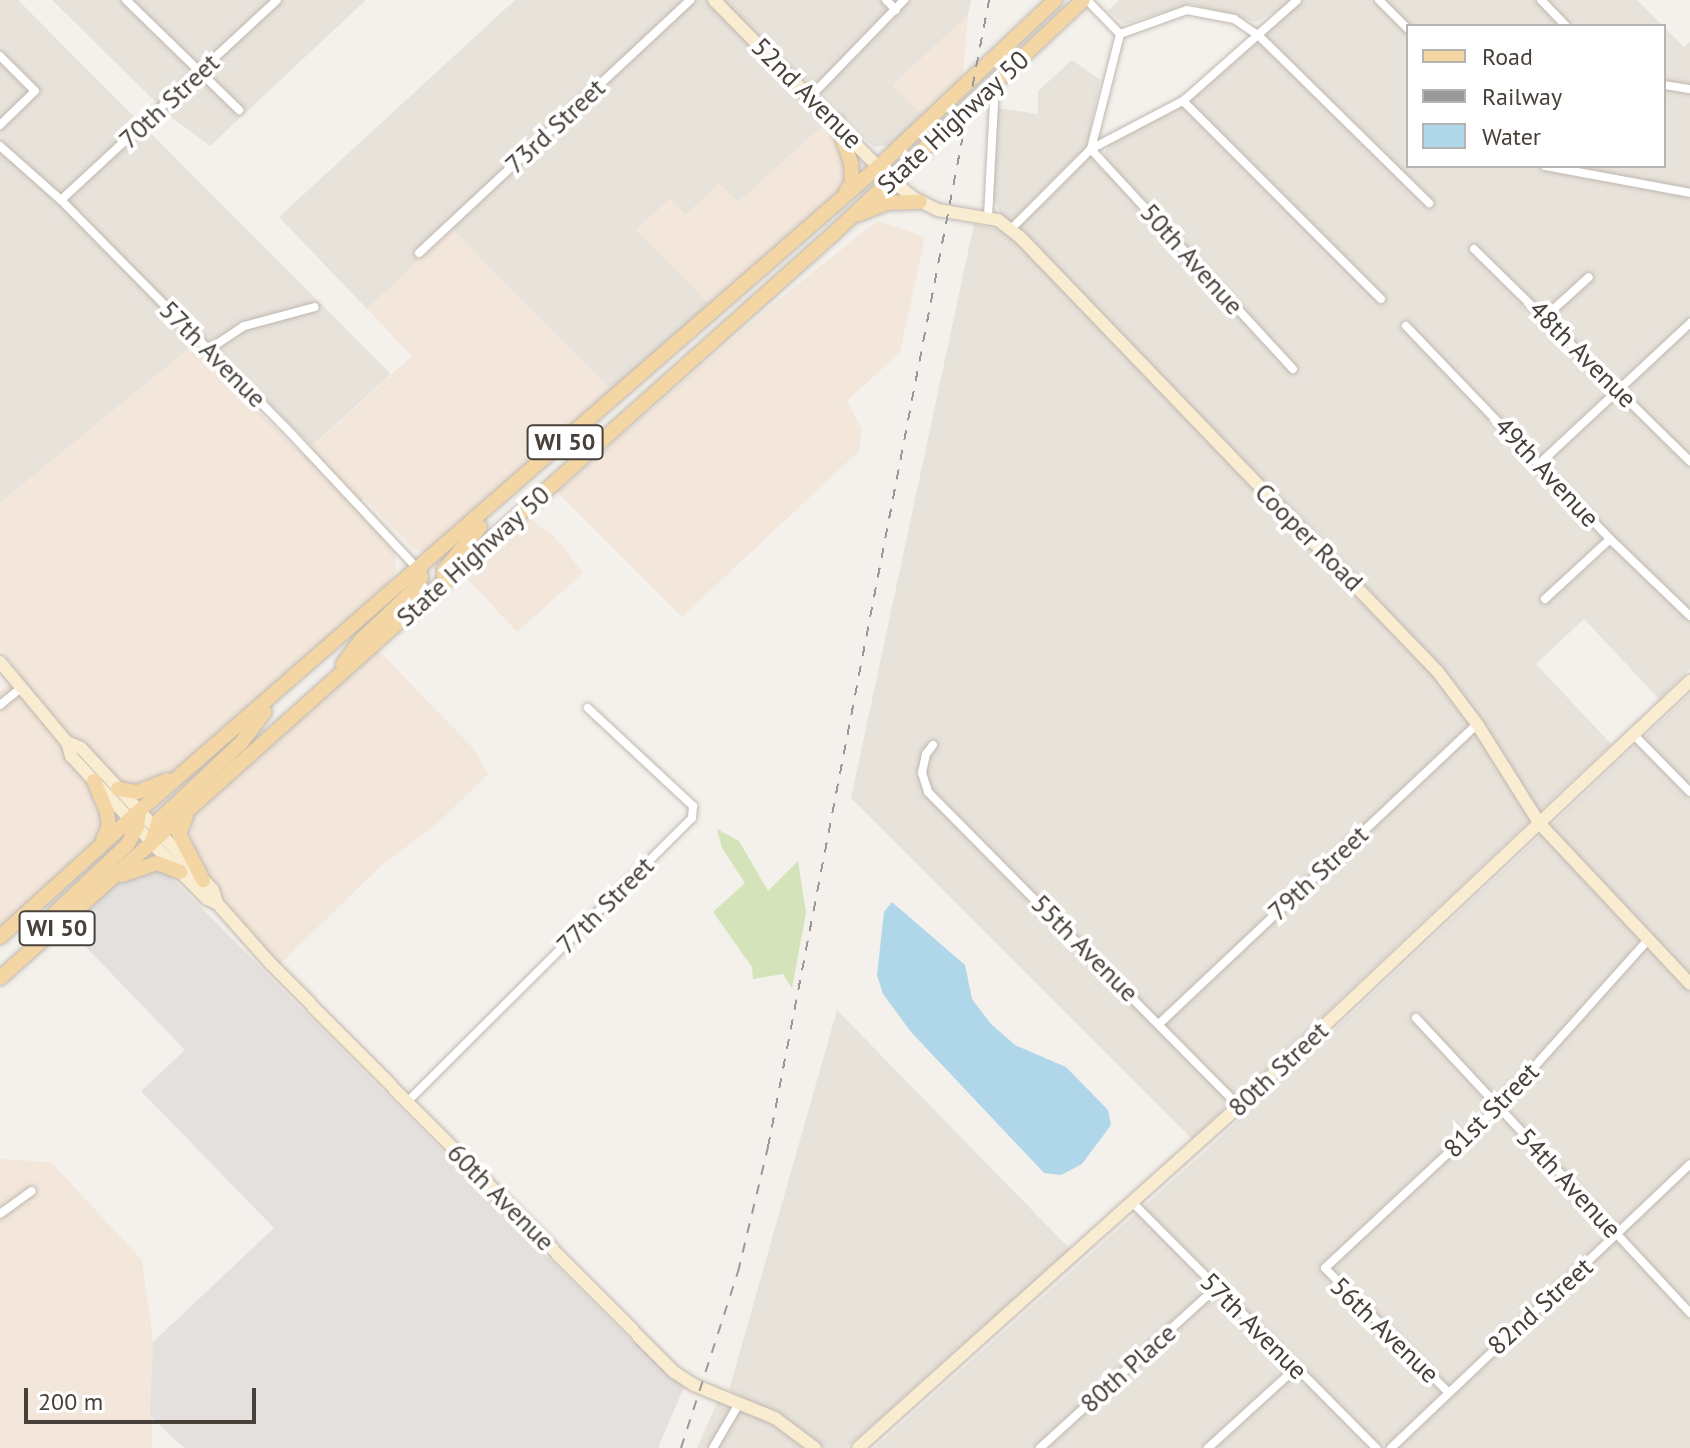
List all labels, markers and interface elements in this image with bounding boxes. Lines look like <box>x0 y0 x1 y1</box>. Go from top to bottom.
legend <box>1406 24 1666 168</box>
street label: 52nd Avenue <box>745 31 869 155</box>
text: Road <box>1482 41 1533 72</box>
street label: State Highway 50 <box>871 44 1035 200</box>
street label: 70th Street <box>113 47 225 155</box>
street label: 73rd Street <box>499 72 611 180</box>
text: Railway <box>1482 81 1562 112</box>
text: Water <box>1482 121 1541 152</box>
street label: 50th Avenue <box>1134 197 1250 321</box>
street label: 57th Avenue <box>153 294 273 414</box>
street label: 48th Avenue <box>1523 294 1643 414</box>
street label: 49th Avenue <box>1488 410 1606 534</box>
road number: WI 50 <box>525 422 605 462</box>
street label: Cooper Road <box>1249 477 1369 597</box>
street label: State Highway 50 <box>390 479 556 633</box>
street label: 79th Street <box>1262 819 1374 927</box>
street label: 77th Street <box>550 850 660 960</box>
street label: 55th Avenue <box>1025 888 1145 1008</box>
road number: WI 50 <box>17 908 97 948</box>
street label: 80th Street <box>1222 1015 1334 1123</box>
street label: 81st Street <box>1437 1056 1545 1164</box>
street label: 54th Avenue <box>1510 1121 1628 1245</box>
street label: 60th Avenue <box>441 1137 561 1257</box>
street label: 82nd Street <box>1481 1251 1599 1361</box>
street label: 57th Avenue <box>1194 1266 1314 1386</box>
street label: 56th Avenue <box>1324 1270 1446 1390</box>
street label: 80th Place <box>1074 1317 1182 1419</box>
scale bar <box>28 1372 260 1422</box>
text: 200 m <box>38 1386 103 1417</box>

